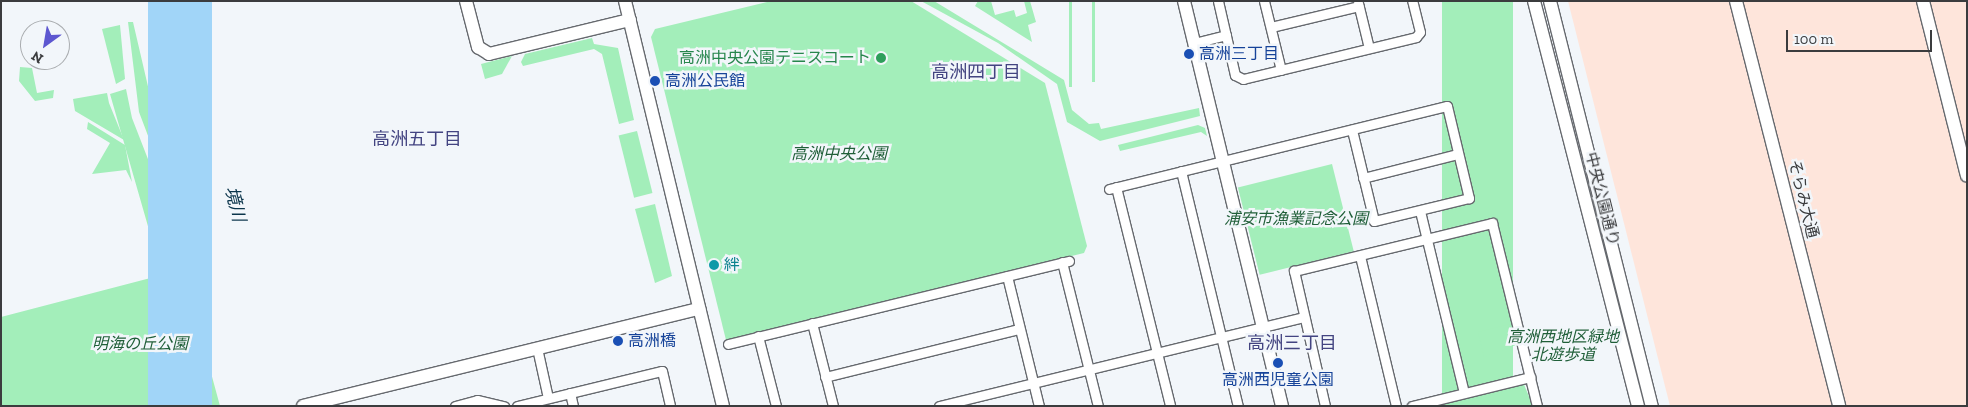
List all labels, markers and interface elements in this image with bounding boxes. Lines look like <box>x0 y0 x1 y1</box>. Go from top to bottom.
north arrow <box>20 20 70 70</box>
scale bar <box>1788 20 1934 52</box>
text: 100 m <box>1794 30 1833 48</box>
place label: 高洲三丁目 <box>1199 44 1279 64</box>
text: N <box>28 47 46 67</box>
place label: 高洲中央公園テニスコート <box>679 48 871 68</box>
marker: 高洲三丁目 <box>1183 48 1195 60</box>
marker: 高洲中央公園テニスコート <box>875 52 887 64</box>
district label: 高洲四丁目 <box>931 61 1021 83</box>
place label: 高洲公民館 <box>665 71 745 91</box>
marker: 高洲公民館 <box>649 75 661 87</box>
district label: 高洲五丁目 <box>372 128 462 150</box>
park label: 高洲中央公園 <box>791 144 887 164</box>
street label: 中央公園通り <box>1581 150 1623 248</box>
street label: そらみ大通 <box>1784 158 1822 240</box>
water label: 境川 <box>220 184 250 224</box>
park label: 浦安市漁業記念公園 <box>1224 209 1368 229</box>
place label: 絆 <box>724 255 740 275</box>
marker: 絆 <box>708 259 720 271</box>
park label: 高洲西地区緑地 北遊歩道 <box>1507 327 1619 365</box>
place label: 高洲橋 <box>628 331 676 351</box>
district label: 高洲三丁目 <box>1247 332 1337 354</box>
park label: 明海の丘公園 <box>92 334 188 354</box>
marker: 高洲橋 <box>612 335 624 347</box>
marker: 高洲西児童公園 <box>1272 357 1284 369</box>
place label: 高洲西児童公園 <box>1222 370 1334 390</box>

